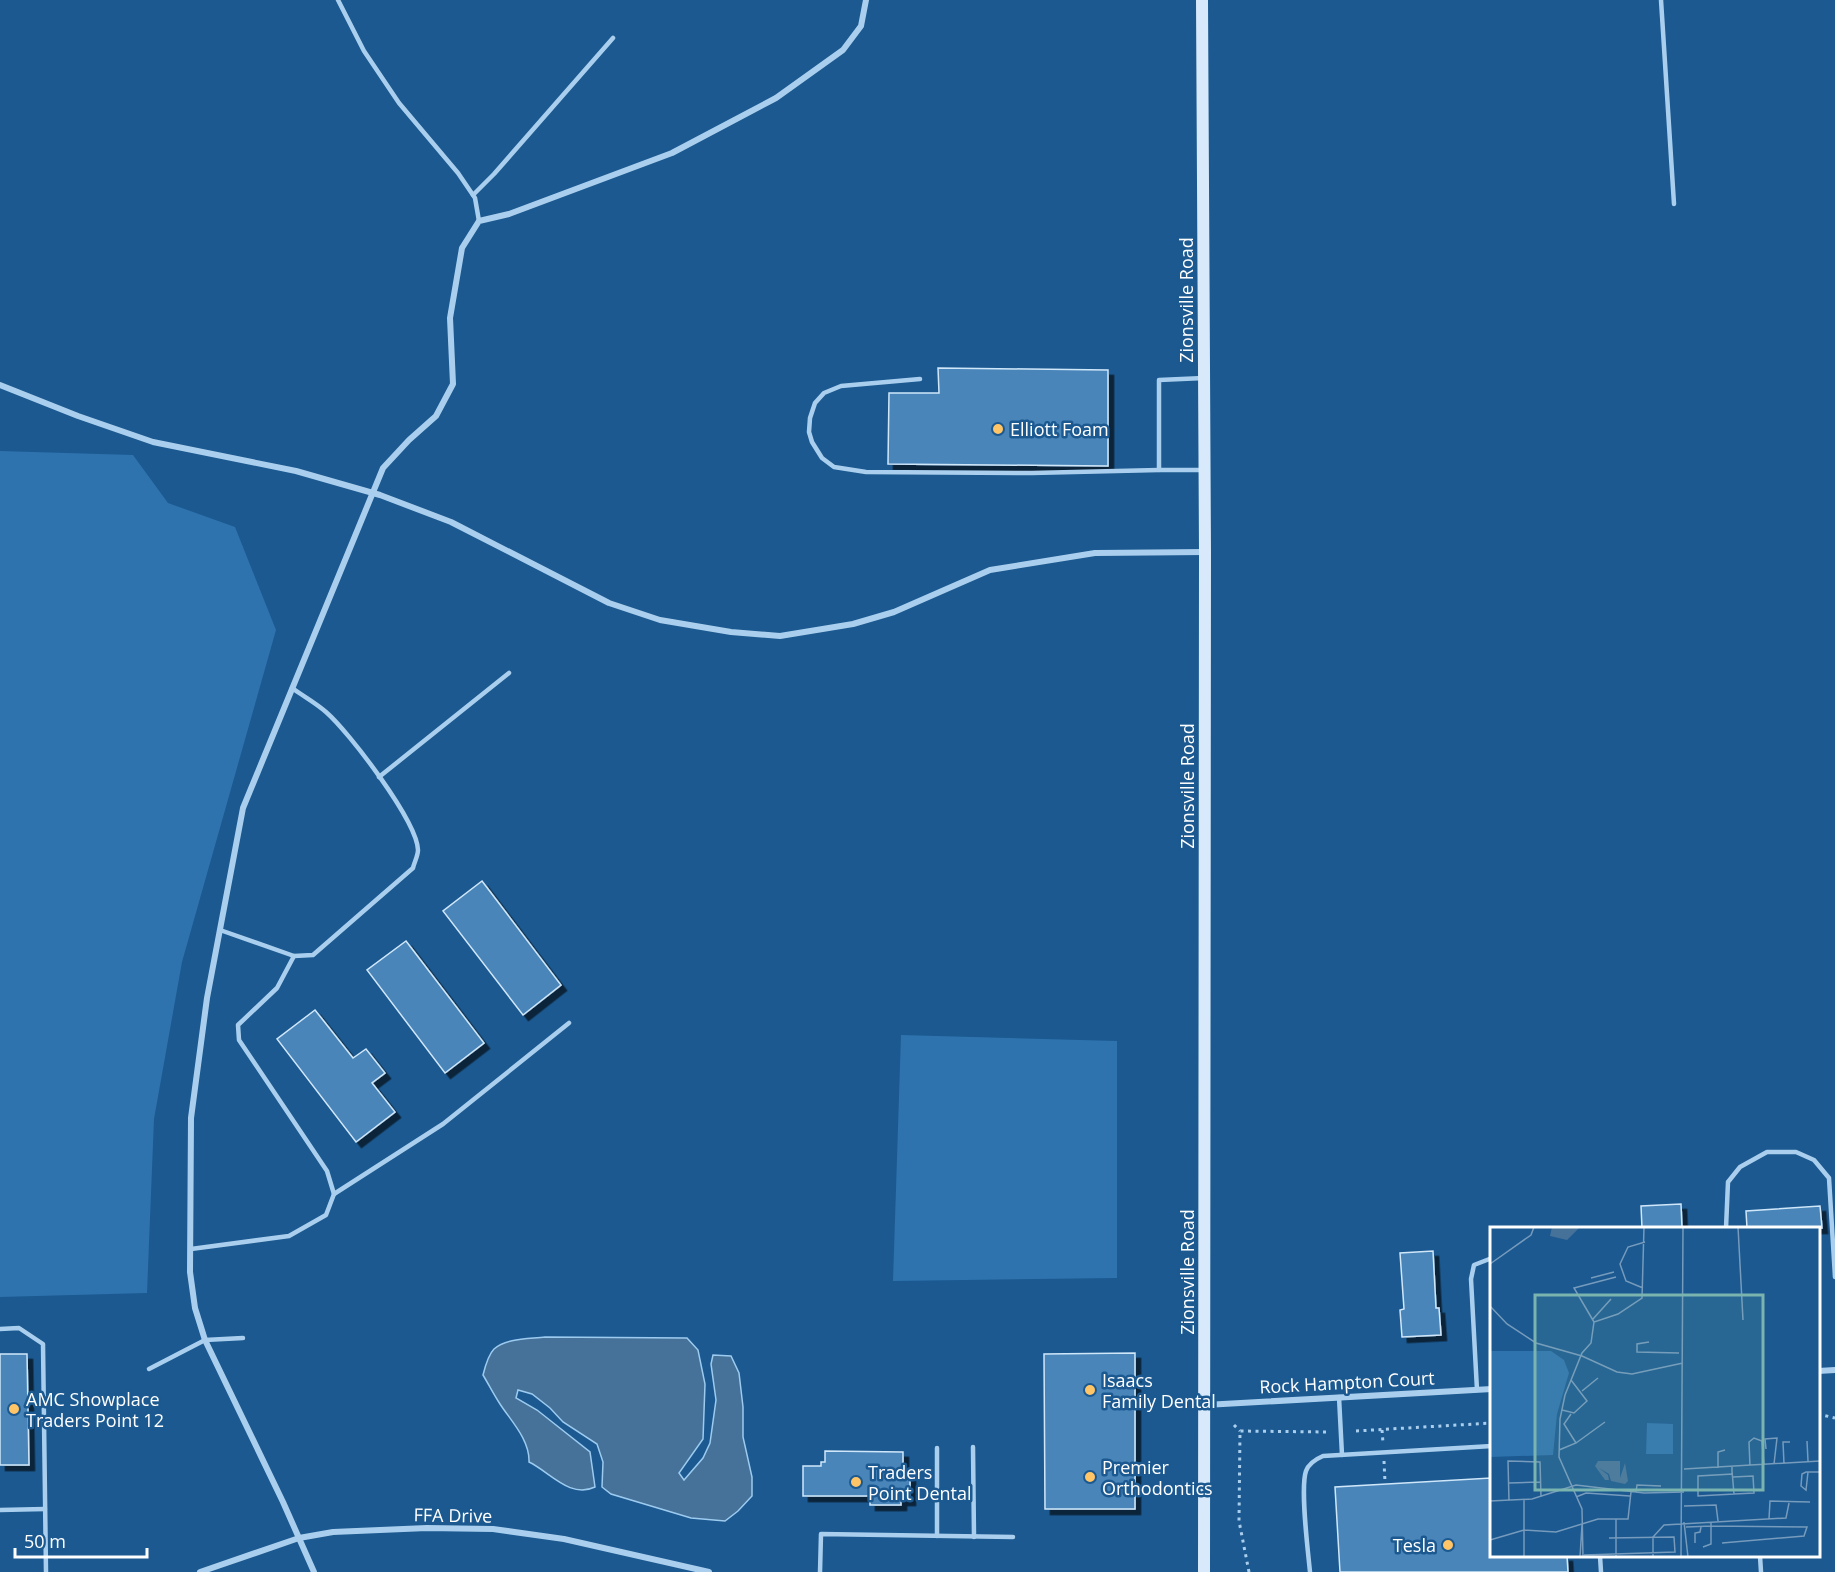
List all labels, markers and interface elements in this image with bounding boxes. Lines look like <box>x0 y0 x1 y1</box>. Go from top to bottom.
street label: Zionsville Road <box>1174 237 1198 363</box>
place label: Elliott Foam <box>1010 417 1109 441</box>
marker: Elliott Foam <box>991 422 1005 436</box>
street label: Zionsville Road <box>1175 723 1199 849</box>
street label: Zionsville Road <box>1175 1209 1199 1335</box>
inset map <box>1490 1227 1820 1557</box>
street label: Rock Hampton Court <box>1259 1365 1435 1399</box>
place label: Isaacs Family Dental <box>1102 1368 1216 1413</box>
marker: Isaacs Family Dental <box>1083 1383 1097 1397</box>
place label: AMC Showplace Traders Point 12 <box>26 1387 164 1432</box>
marker: AMC Showplace Traders Point 12 <box>7 1402 21 1416</box>
place label: Premier Orthodontics <box>1102 1455 1213 1500</box>
place label: Traders Point Dental <box>868 1460 972 1505</box>
marker: Premier Orthodontics <box>1083 1470 1097 1484</box>
marker: Traders Point Dental <box>849 1475 863 1489</box>
street label: FFA Drive <box>413 1502 493 1528</box>
scale bar <box>15 1521 147 1559</box>
text: 50 m <box>24 1529 66 1553</box>
place label: Tesla <box>1393 1533 1436 1557</box>
marker: Tesla <box>1441 1538 1455 1552</box>

